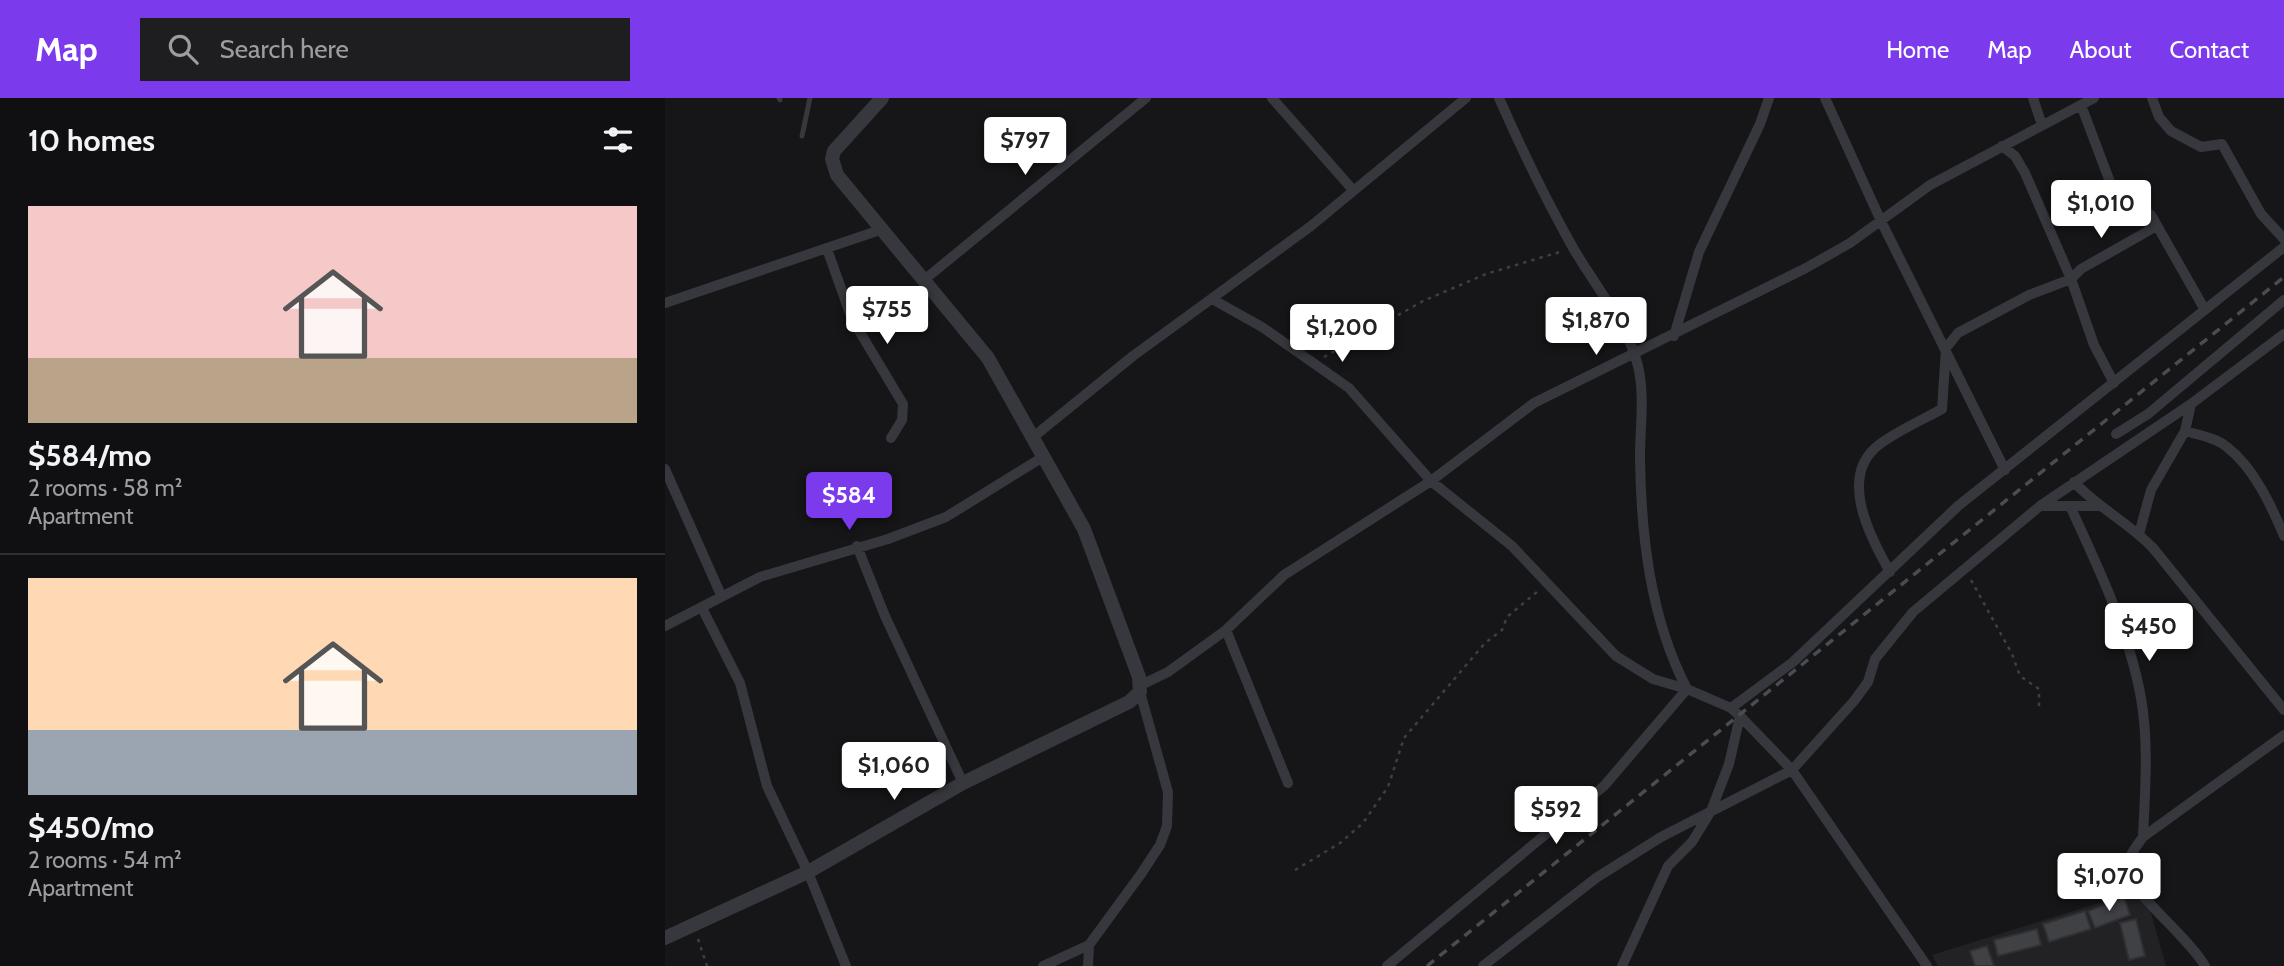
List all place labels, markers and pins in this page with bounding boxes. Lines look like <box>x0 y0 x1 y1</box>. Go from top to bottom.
pin: $797 <box>984 118 1066 177</box>
pin: $1,010 <box>2044 180 2158 240</box>
pin: $755 <box>846 286 928 346</box>
pin: $1,870 <box>1539 298 1653 357</box>
pin: $1,200 <box>1285 304 1399 364</box>
pin: $584 <box>808 472 890 532</box>
pin: $450 <box>2108 603 2190 663</box>
pin: $1,060 <box>837 742 951 802</box>
pin: $592 <box>1515 786 1597 846</box>
pin: $1,070 <box>2052 854 2166 913</box>

